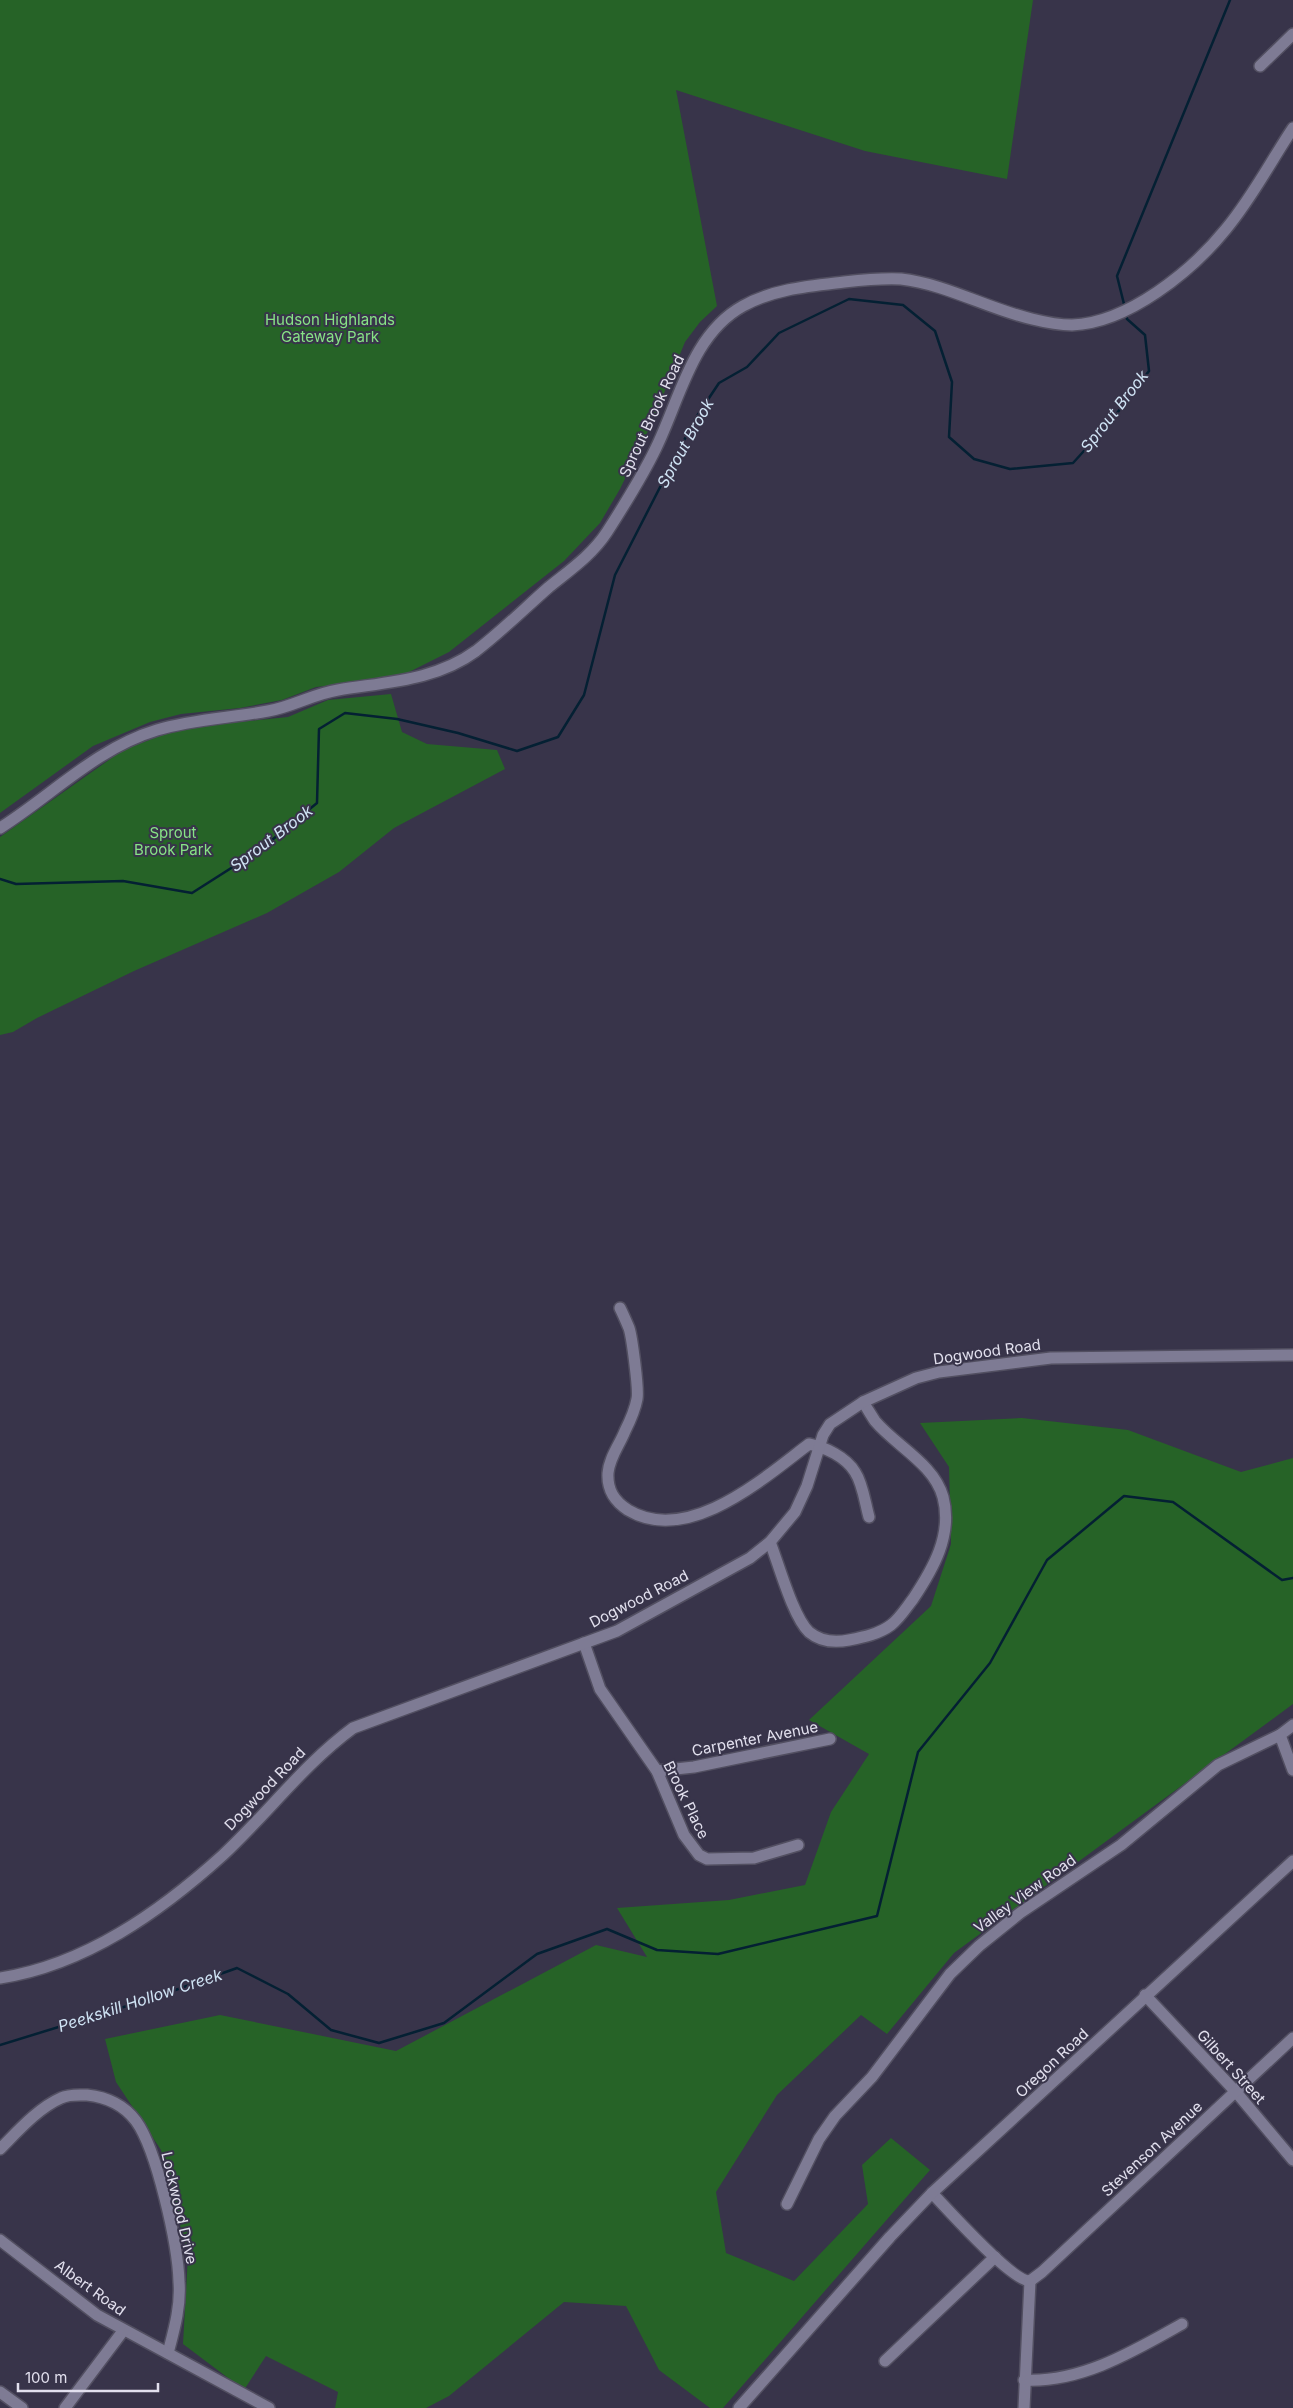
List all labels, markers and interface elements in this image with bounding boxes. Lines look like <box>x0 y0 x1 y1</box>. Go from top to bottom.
park label: Hudson Highlands Gateway Park <box>265 310 395 346</box>
street label: Sprout Brook Road <box>616 352 688 480</box>
water label: Sprout Brook <box>1076 366 1152 456</box>
water label: Sprout Brook <box>653 395 717 491</box>
water label: Sprout Brook <box>225 800 317 876</box>
park label: Sprout Brook Park <box>134 823 213 859</box>
street label: Dogwood Road <box>932 1335 1042 1368</box>
street label: Dogwood Road <box>586 1565 691 1632</box>
street label: Carpenter Avenue <box>690 1717 820 1760</box>
street label: Dogwood Road <box>220 1743 309 1834</box>
street label: Brook Place <box>659 1758 714 1842</box>
street label: Valley View Road <box>970 1850 1079 1937</box>
water label: Peekskill Hollow Creek <box>55 1964 225 2036</box>
street label: Oregon Road <box>1011 2024 1092 2101</box>
street label: Gilbert Street <box>1193 2025 1270 2108</box>
street label: Stevenson Avenue <box>1097 2097 1206 2200</box>
street label: Lockwood Drive <box>157 2150 202 2266</box>
street label: Albert Road <box>51 2255 129 2320</box>
scale bar <box>18 2360 158 2392</box>
text: 100 m <box>25 2368 67 2387</box>

